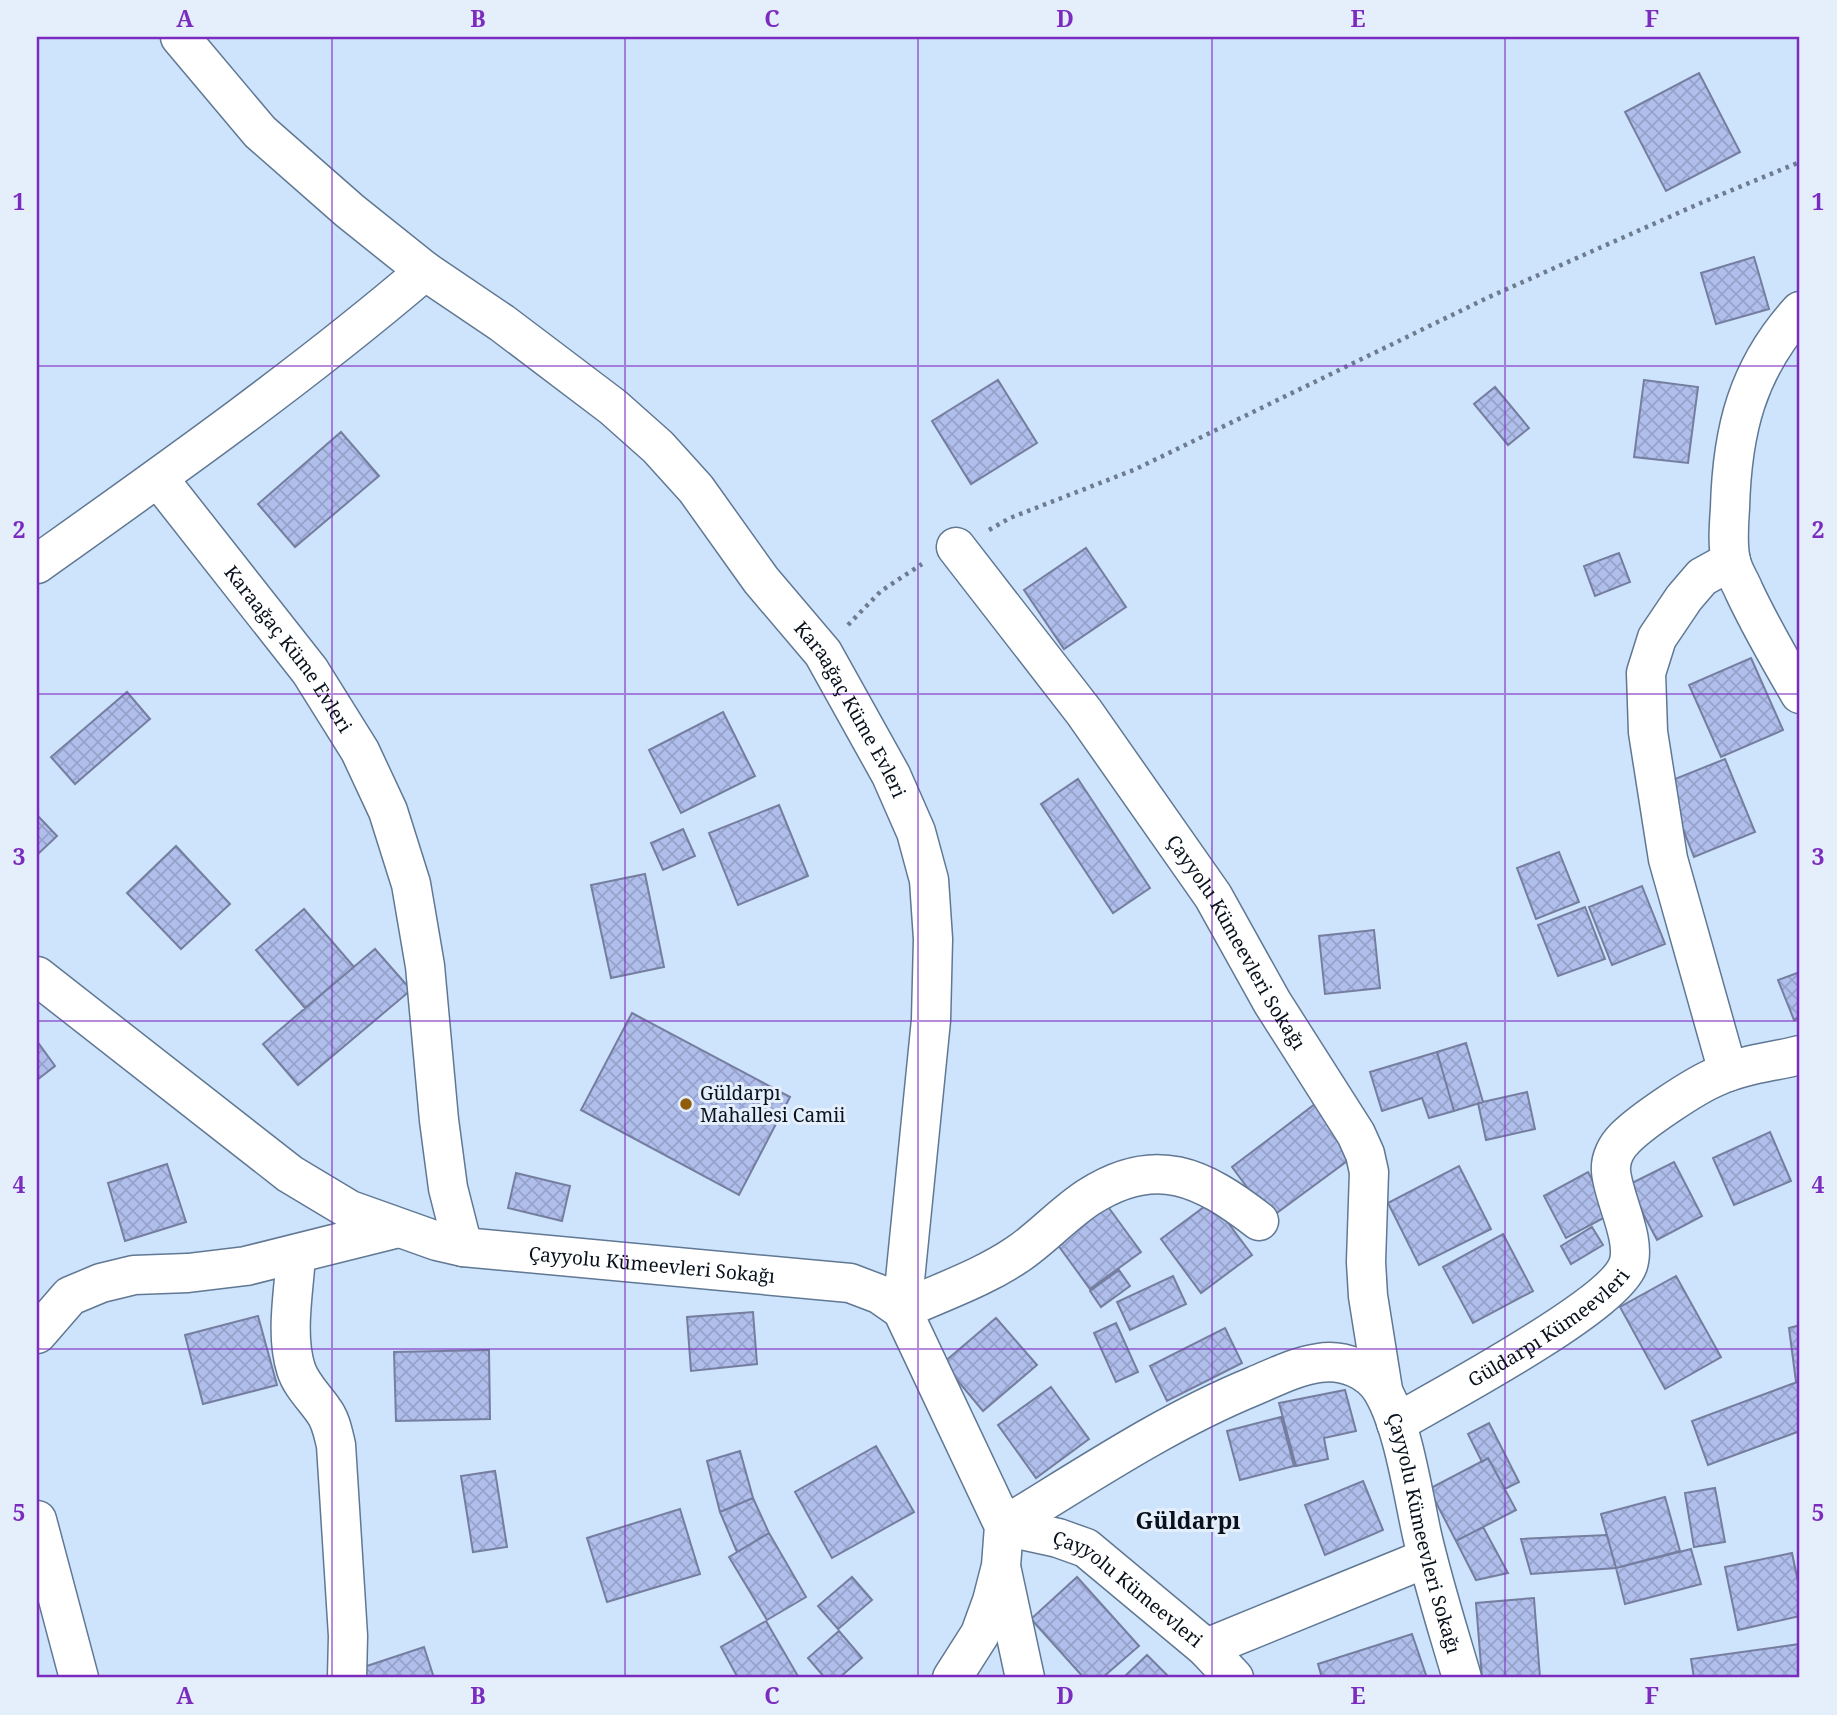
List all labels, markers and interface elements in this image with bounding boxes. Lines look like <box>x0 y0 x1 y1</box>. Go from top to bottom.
text: A <box>176 2 194 34</box>
text: B <box>470 2 486 34</box>
text: C <box>764 2 780 34</box>
text: D <box>1056 2 1074 34</box>
text: E <box>1350 2 1366 34</box>
text: F <box>1645 2 1659 34</box>
text: 1 <box>13 185 26 217</box>
text: 1 <box>1812 185 1825 217</box>
text: 2 <box>13 513 26 545</box>
text: 2 <box>1812 513 1825 545</box>
street label: Karaağaç Küme Evleri <box>219 560 358 737</box>
street label: Karaağaç Küme Evleri <box>788 615 912 802</box>
street label: Çayyolu Kümeevleri Sokağı <box>1161 829 1312 1054</box>
text: 3 <box>13 840 26 872</box>
text: 3 <box>1812 840 1825 872</box>
place label: Güldarpı Mahallesi Camii <box>700 1080 845 1128</box>
marker: Güldarpı Mahallesi Camii <box>678 1096 694 1112</box>
text: 4 <box>13 1168 26 1200</box>
text: 4 <box>1812 1168 1825 1200</box>
street label: Çayyolu Kümeevleri Sokağı <box>528 1240 776 1289</box>
street label: Güldarpı Kümeevleri <box>1463 1264 1635 1393</box>
street label: Çayyolu Kümeevleri Sokağı <box>1381 1409 1467 1656</box>
text: 5 <box>13 1496 26 1528</box>
text: 5 <box>1812 1496 1825 1528</box>
district label: Güldarpı <box>1136 1504 1240 1536</box>
street label: Çayyolu Kümeevleri <box>1049 1524 1208 1653</box>
text: A <box>176 1679 194 1711</box>
text: B <box>470 1679 486 1711</box>
text: C <box>764 1679 780 1711</box>
text: D <box>1056 1679 1074 1711</box>
text: E <box>1350 1679 1366 1711</box>
text: F <box>1645 1679 1659 1711</box>

